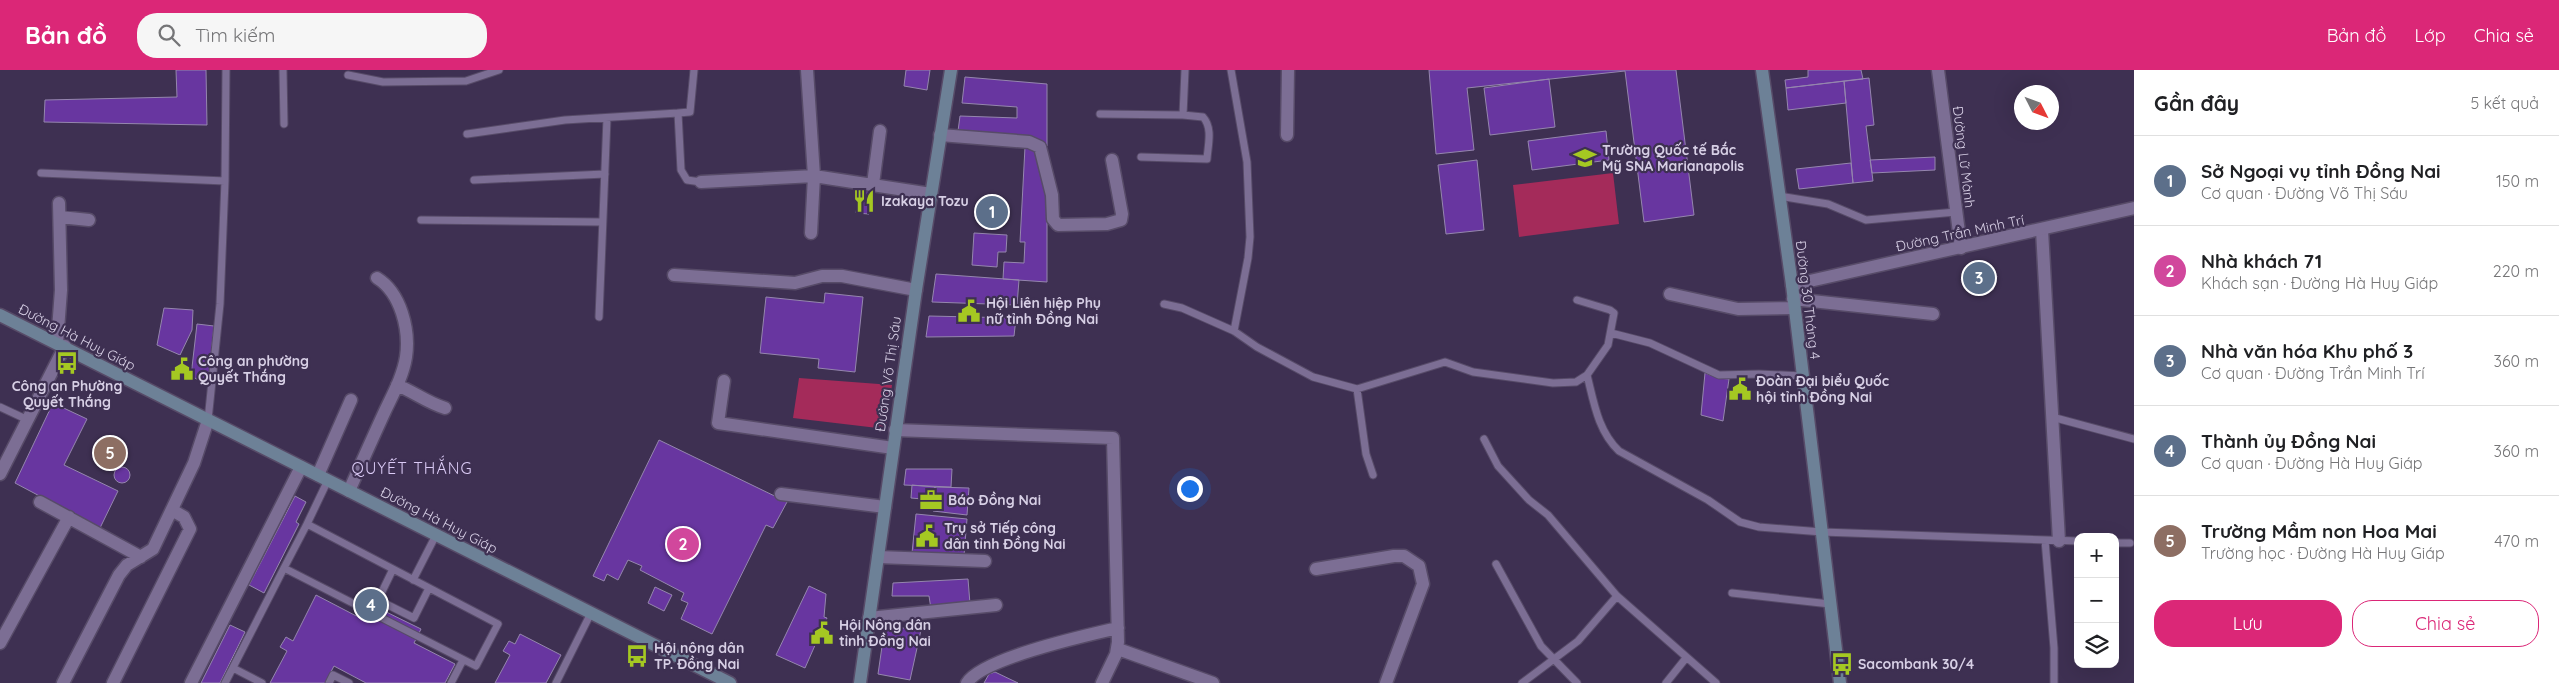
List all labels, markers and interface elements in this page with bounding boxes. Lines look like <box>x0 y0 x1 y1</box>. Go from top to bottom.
search box <box>137 13 487 58</box>
text: Bản đồ <box>25 20 107 50</box>
icon: search <box>155 21 183 49</box>
text: Tìm kiếm <box>195 23 275 47</box>
text: Bản đồ <box>2327 24 2386 47</box>
text: Lớp <box>2414 24 2446 47</box>
text: Chia sẻ <box>2474 24 2534 47</box>
north arrow <box>2014 85 2059 130</box>
text: Gần đây <box>2154 90 2239 116</box>
text: 5 kết quả <box>2470 93 2539 113</box>
street label: Đường Lữ Mành <box>1949 105 1979 209</box>
place label: Trường Quốc tế Bắc Mỹ SNA Marianapolis <box>1602 141 1744 175</box>
school or university icon: Trường Quốc tế Bắc Mỹ SNA Marianapolis <box>1572 145 1598 171</box>
text: Sở Ngoại vụ tỉnh Đồng Nai <box>2201 159 2441 183</box>
text: 1 <box>2167 171 2173 191</box>
text: 150 m <box>2496 171 2539 191</box>
text: Cơ quan · Đường Võ Thị Sáu <box>2201 183 2408 203</box>
restaurant icon: Izakaya Tozu <box>851 188 877 214</box>
place label: Izakaya Tozu <box>881 192 969 210</box>
pin: 1 <box>976 193 1008 231</box>
street label: Đường Trần Minh Trí <box>1894 211 2026 255</box>
street label: Đường 30 Tháng 4 <box>1792 240 1824 360</box>
text: Nhà khách 71 <box>2201 249 2322 273</box>
pin: 3 <box>1963 259 1995 297</box>
text: 2 <box>2165 261 2175 281</box>
text: 220 m <box>2493 261 2539 281</box>
text: Khách sạn · Đường Hà Huy Giáp <box>2201 273 2438 293</box>
place label: Hội Liên hiệp Phụ nữ tỉnh Đồng Nai <box>986 294 1101 328</box>
public building icon: Hội Liên hiệp Phụ nữ tỉnh Đồng Nai <box>956 298 982 324</box>
street label: Đường Hà Huy Giáp <box>15 300 139 374</box>
street label: Đường Võ Thị Sáu <box>871 315 905 433</box>
text: Nhà văn hóa Khu phố 3 <box>2201 339 2413 363</box>
bus stop icon: Công an Phường Quyết Thắng <box>54 350 80 376</box>
text: 3 <box>2166 351 2174 371</box>
text: 360 m <box>2494 351 2539 371</box>
place label: Công an phường Quyết Thắng <box>198 352 309 386</box>
public building icon: Công an phường Quyết Thắng <box>169 356 195 382</box>
text: Cơ quan · Đường Trần Minh Trí <box>2201 363 2425 383</box>
place label: Đoàn Đại biểu Quốc hội tỉnh Đồng Nai <box>1755 372 1889 406</box>
public building icon: Đoàn Đại biểu Quốc hội tỉnh Đồng Nai <box>1727 376 1753 402</box>
place label: Công an Phường Quyết Thắng <box>12 377 122 411</box>
text: Thành ủy Đồng Nai <box>2201 429 2376 453</box>
pin: 5 <box>94 434 126 472</box>
text: 4 <box>2165 441 2175 461</box>
text: 360 m <box>2494 441 2539 461</box>
text: Cơ quan · Đường Hà Huy Giáp <box>2201 453 2423 473</box>
district label: QUYẾT THẮNG <box>351 455 473 478</box>
your location <box>1177 476 1203 502</box>
street label: Đường Hà Huy Giáp <box>377 483 501 557</box>
office icon: Báo Đồng Nai <box>918 487 944 513</box>
place label: Báo Đồng Nai <box>948 491 1041 509</box>
place label: Trụ sở Tiếp công dân tỉnh Đồng Nai <box>944 519 1066 553</box>
text: Trường Mầm non Hoa Mai <box>2201 519 2437 543</box>
public building icon: Trụ sở Tiếp công dân tỉnh Đồng Nai <box>914 523 940 549</box>
pin: 2 <box>667 525 699 563</box>
text: 5 <box>2165 531 2175 551</box>
text: 470 m <box>2494 531 2539 551</box>
map controls <box>2074 533 2119 668</box>
button: + <box>2074 533 2119 578</box>
text: Trường học · Đường Hà Huy Giáp <box>2201 543 2445 563</box>
button: − <box>2074 578 2119 623</box>
pin: 4 <box>355 586 387 624</box>
button: Lưu <box>2154 600 2342 647</box>
button: Chia sẻ <box>2352 600 2539 647</box>
place label: Hội Nông dân tỉnh Đồng Nai <box>839 616 931 650</box>
public building icon: Hội Nông dân tỉnh Đồng Nai <box>809 620 835 646</box>
button: layers <box>2074 623 2119 668</box>
place label: Hội nông dân TP. Đồng Nai <box>654 639 744 673</box>
bus stop icon: Hội nông dân TP. Đồng Nai <box>624 643 650 669</box>
bus stop icon: Sacombank 30/4 <box>1829 651 1855 677</box>
place label: Sacombank 30/4 <box>1858 655 1974 673</box>

